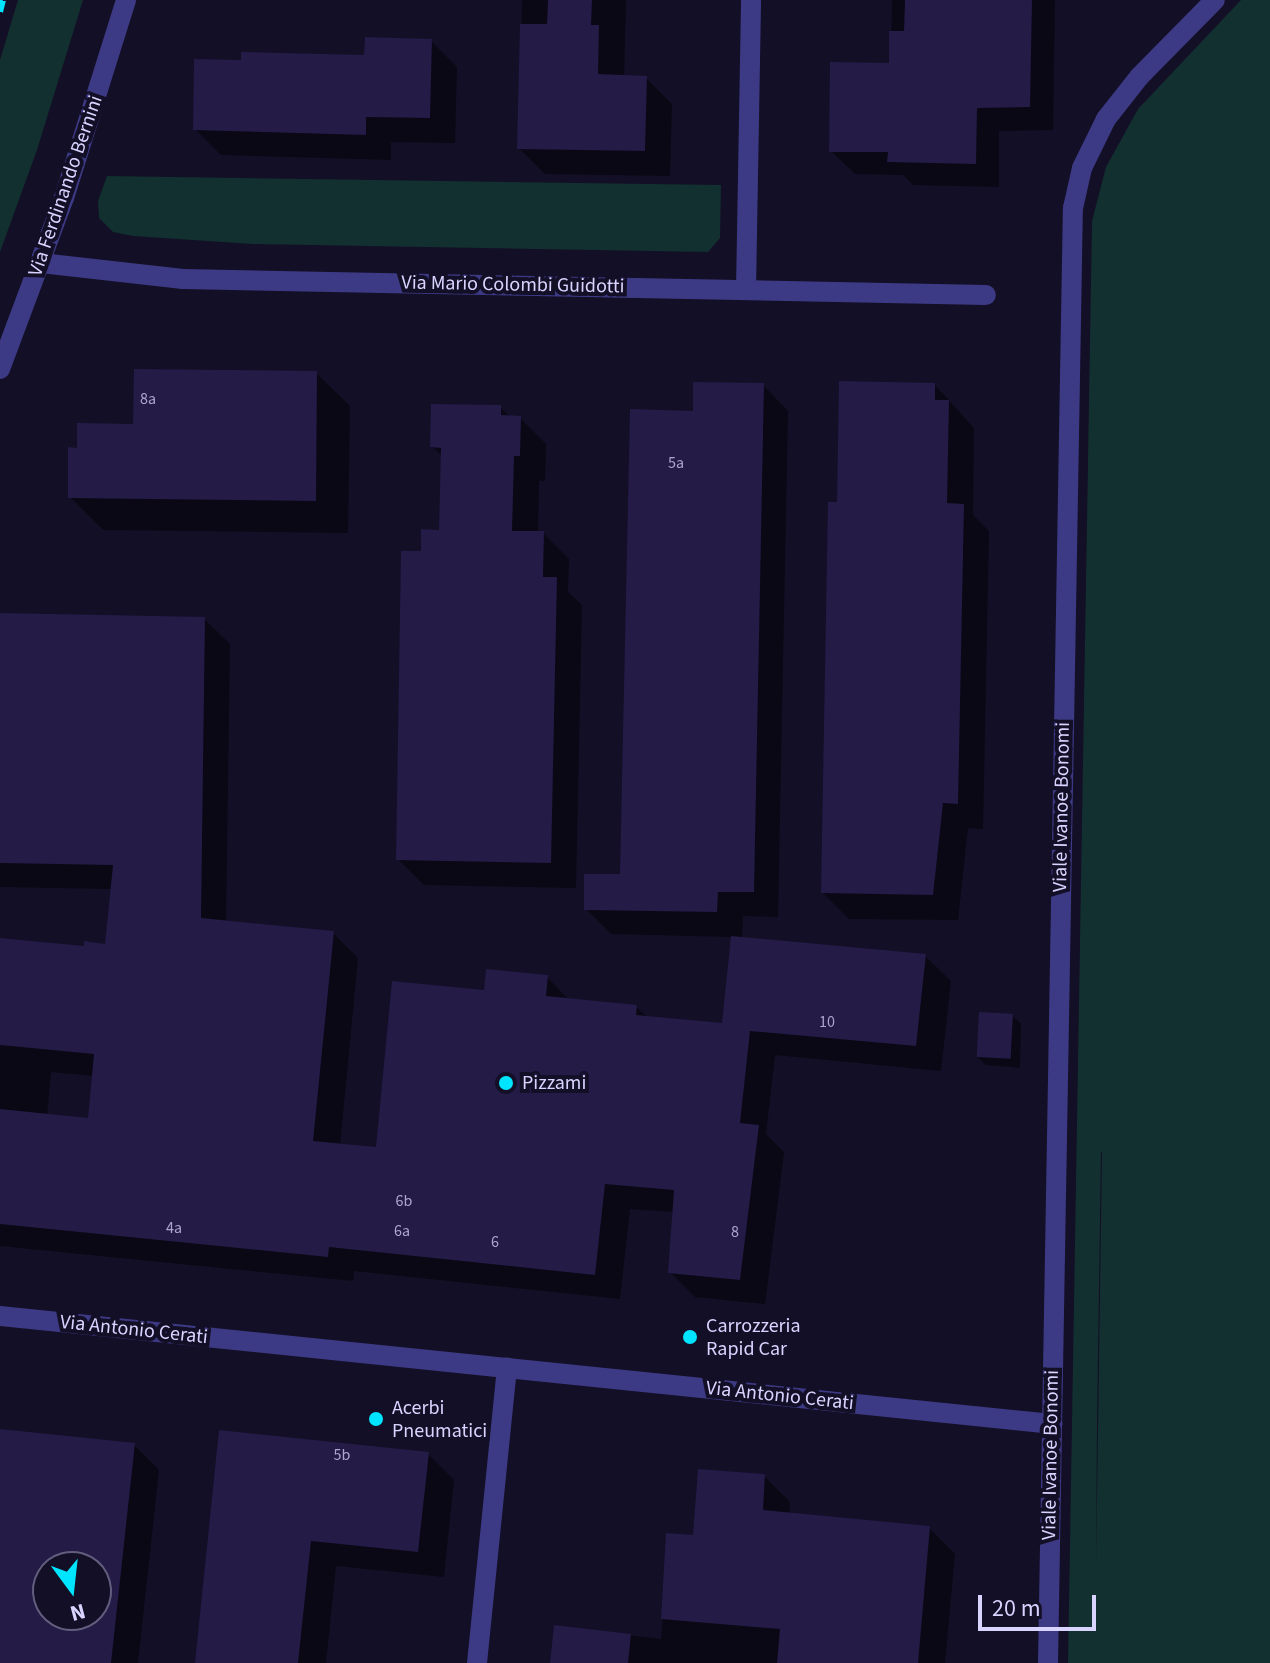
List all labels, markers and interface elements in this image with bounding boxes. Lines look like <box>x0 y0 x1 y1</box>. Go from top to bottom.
street label: Via Ferdinando Bernini <box>24 92 108 280</box>
street label: Via Mario Colombi Guidotti <box>401 271 625 299</box>
house number: 8a <box>140 389 156 409</box>
house number: 5a <box>668 453 684 473</box>
street label: Viale Ivanoe Bonomi <box>1049 722 1075 892</box>
house number: 10 <box>819 1012 835 1032</box>
place label: Pizzami <box>522 1071 586 1095</box>
marker: Pizzami <box>497 1074 515 1092</box>
house number: 6b <box>396 1191 412 1211</box>
house number: 4a <box>166 1218 182 1238</box>
house number: 6a <box>394 1221 410 1241</box>
house number: 8 <box>731 1222 739 1242</box>
house number: 6 <box>491 1232 499 1252</box>
street label: Via Antonio Cerati <box>59 1310 209 1350</box>
place label: Carrozzeria Rapid Car <box>706 1314 801 1361</box>
marker: Carrozzeria Rapid Car <box>681 1328 699 1346</box>
street label: Viale Ivanoe Bonomi <box>1038 1370 1064 1540</box>
street label: Via Antonio Cerati <box>705 1376 855 1416</box>
place label: Acerbi Pneumatici <box>392 1396 487 1443</box>
marker: Acerbi Pneumatici <box>367 1410 385 1428</box>
house number: 5b <box>334 1445 350 1465</box>
north arrow <box>32 1551 112 1631</box>
scale bar <box>982 1579 1100 1629</box>
text: 20 m <box>992 1591 1041 1626</box>
text: N <box>66 1595 89 1630</box>

